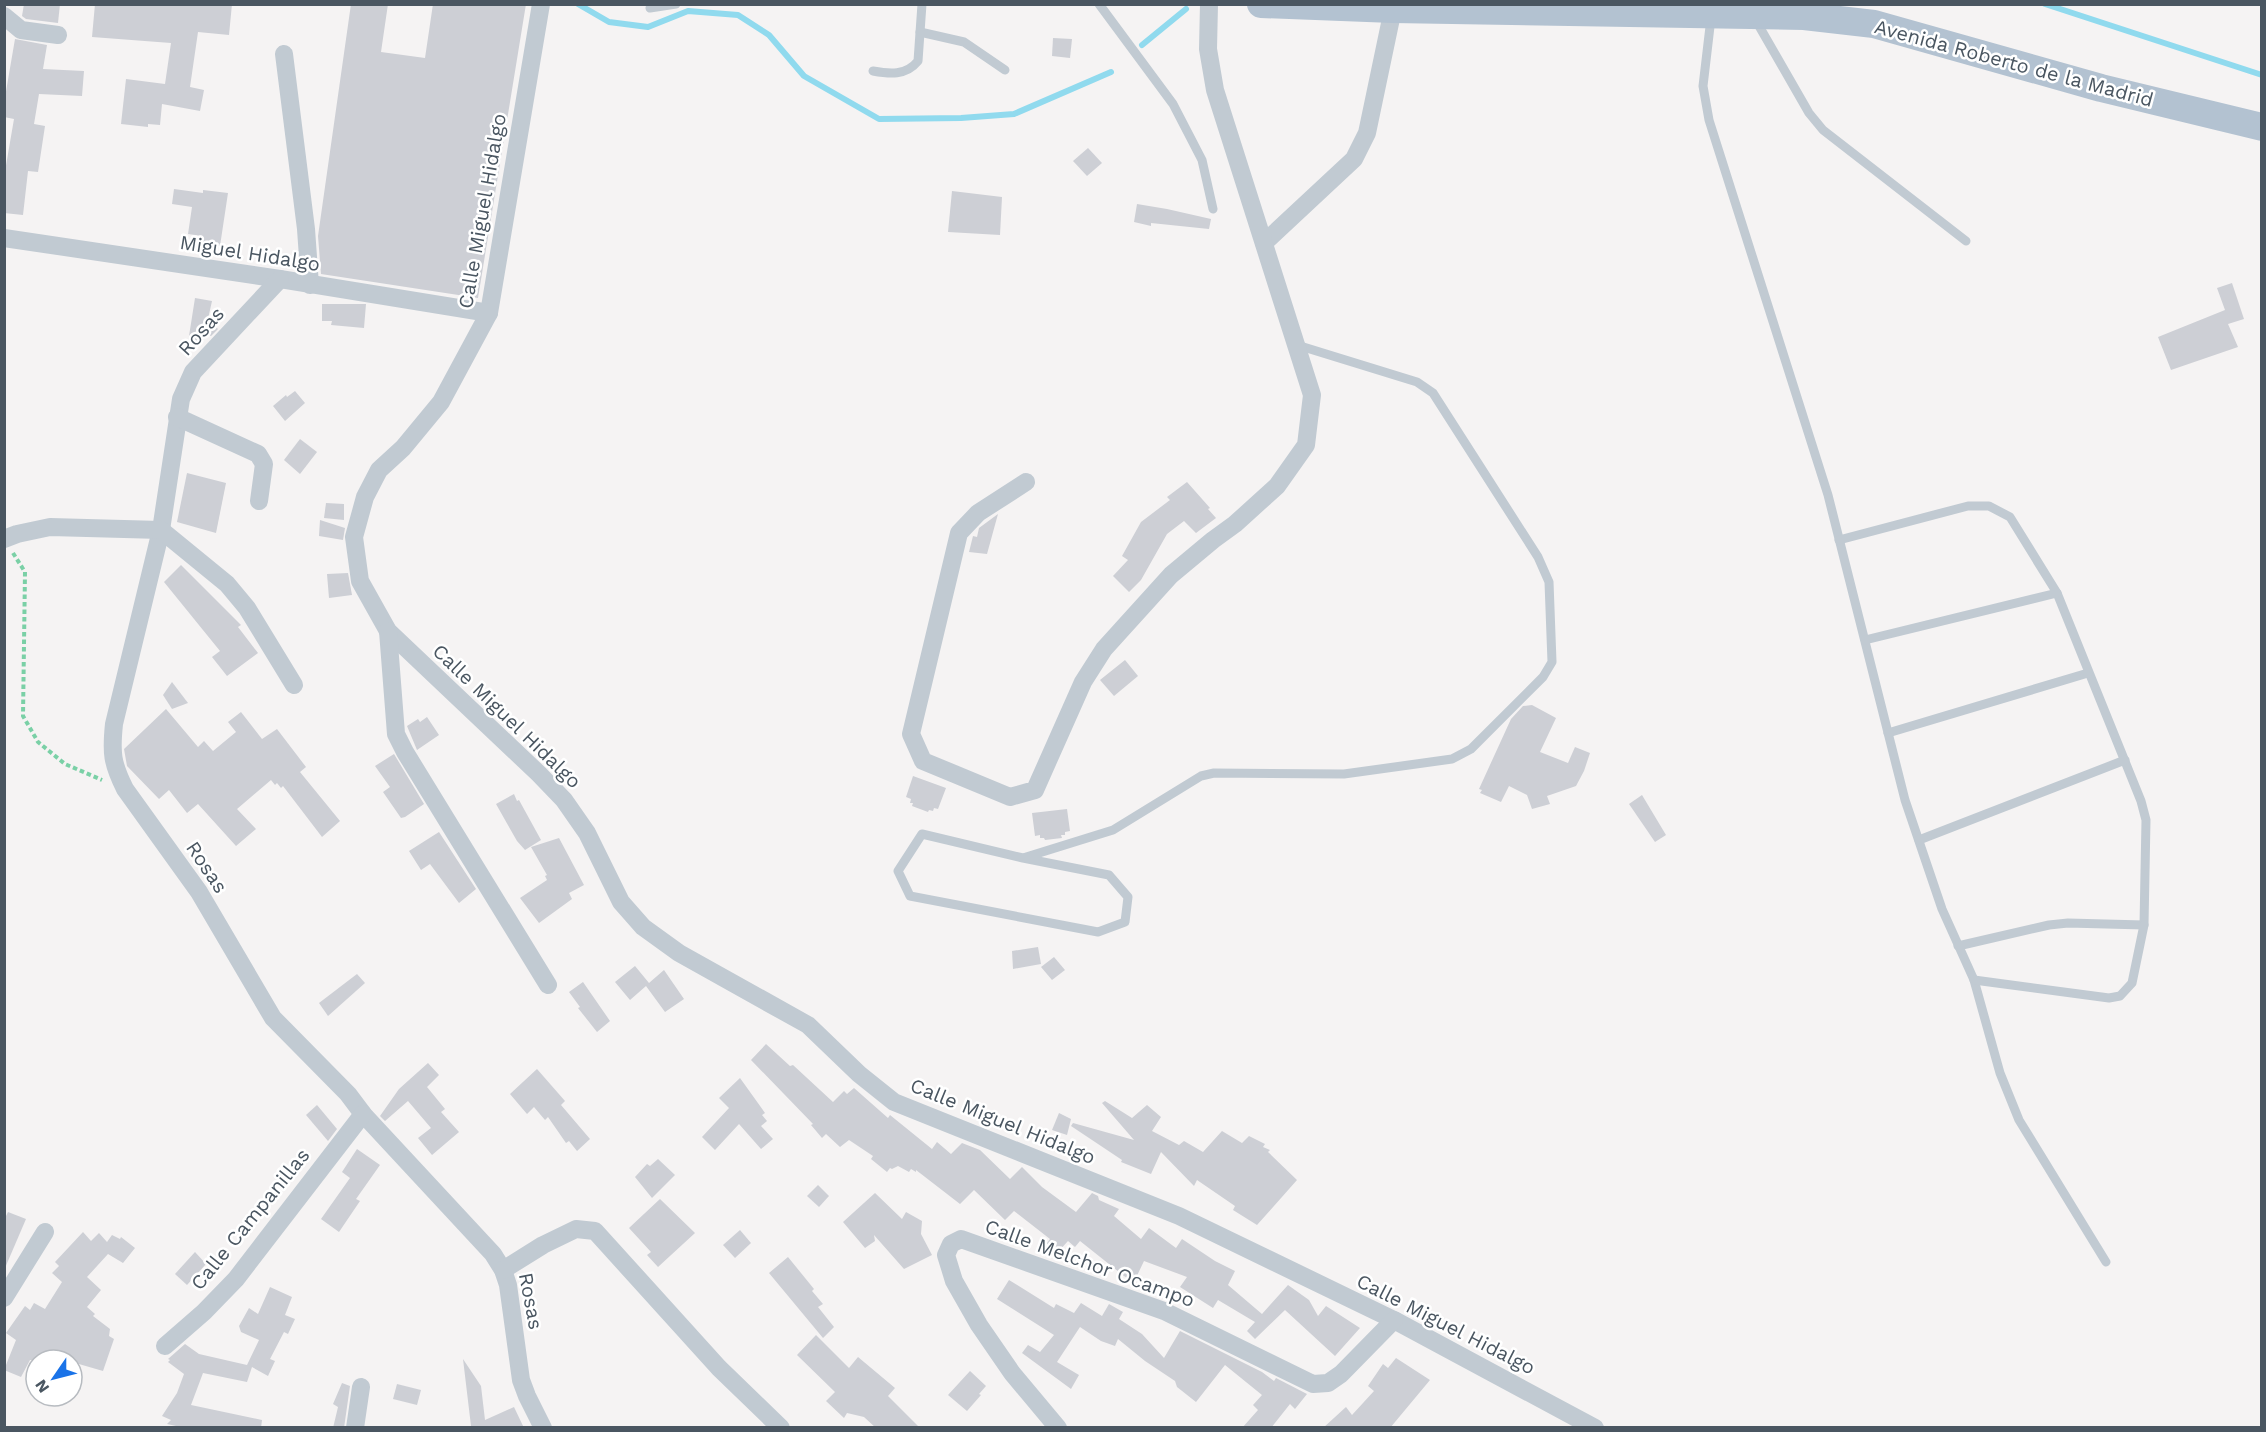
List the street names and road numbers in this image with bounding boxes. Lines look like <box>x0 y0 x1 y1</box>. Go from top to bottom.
street label: Avenida Roberto de la Madrid <box>1872 14 2156 112</box>
street label: Calle Miguel Hidalgo <box>453 112 511 310</box>
street label: Miguel Hidalgo <box>178 230 322 276</box>
street label: Rosas <box>173 302 229 360</box>
street label: Calle Miguel Hidalgo <box>428 639 586 793</box>
street label: Rosas <box>181 837 233 897</box>
street label: Calle Miguel Hidalgo <box>907 1073 1099 1169</box>
street label: Calle Campanillas <box>185 1143 315 1295</box>
street label: Calle Melchor Ocampo <box>982 1214 1198 1312</box>
street label: Calle Miguel Hidalgo <box>1353 1268 1539 1380</box>
street label: Rosas <box>514 1271 548 1331</box>

